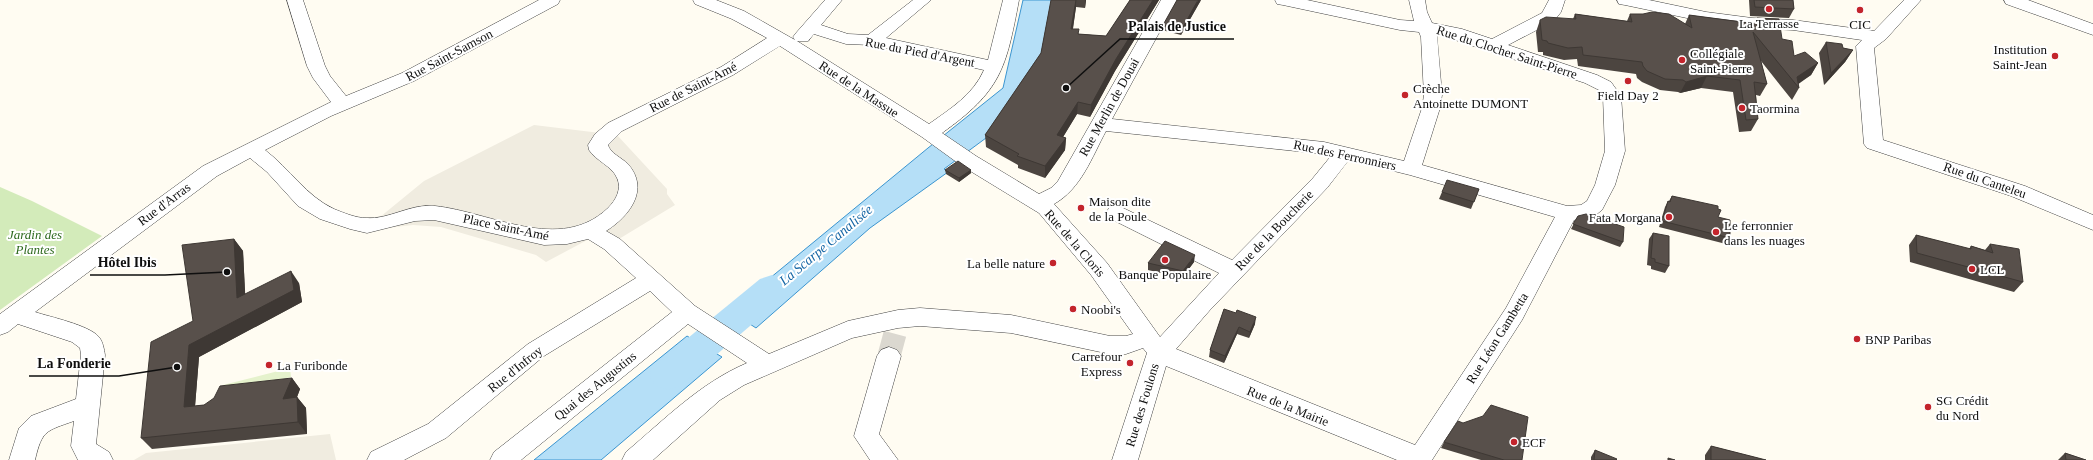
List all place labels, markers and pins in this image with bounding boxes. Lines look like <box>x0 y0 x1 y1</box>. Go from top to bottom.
marker: La Terrasse <box>1764 4 1774 14</box>
marker: CIC <box>1855 5 1865 15</box>
callout: Palais de Justice <box>1120 13 1234 39</box>
place label: La Terrasse <box>1739 16 1799 31</box>
place label: CIC <box>1849 17 1871 32</box>
place label: Institution Saint-Jean <box>1993 42 2047 72</box>
place label: Collégiale Saint-Pierre <box>1690 46 1752 76</box>
marker: Institution Saint-Jean <box>2050 51 2060 61</box>
marker: Collégiale Saint-Pierre <box>1677 55 1687 65</box>
marker: Field Day 2 <box>1623 76 1633 86</box>
place label: Crèche Antoinette DUMONT <box>1413 81 1528 111</box>
place label: Field Day 2 <box>1597 88 1659 103</box>
marker: Crèche Antoinette DUMONT <box>1400 90 1410 100</box>
place label: Taormina <box>1750 101 1800 116</box>
marker: Taormina <box>1737 103 1747 113</box>
place label: Maison dite de la Poule <box>1089 194 1151 224</box>
marker: Maison dite de la Poule <box>1076 203 1086 213</box>
place label: Fata Morgana <box>1589 210 1661 225</box>
marker: Fata Morgana <box>1664 212 1674 222</box>
place label: Le ferronnier dans les nuages <box>1724 218 1805 248</box>
marker: Le ferronnier dans les nuages <box>1711 227 1721 237</box>
callout: Hôtel Ibis <box>90 249 165 275</box>
marker: Banque Populaire <box>1160 255 1170 265</box>
place label: La belle nature <box>967 256 1045 271</box>
marker: La belle nature <box>1048 258 1058 268</box>
place label: LCL <box>1980 262 2005 277</box>
marker: LCL <box>1967 264 1977 274</box>
place label: Banque Populaire <box>1119 267 1212 282</box>
place label: Noobi's <box>1081 302 1121 317</box>
marker: Noobi's <box>1068 304 1078 314</box>
place label: BNP Paribas <box>1865 332 1931 347</box>
marker: BNP Paribas <box>1852 334 1862 344</box>
place label: Carrefour Express <box>1071 349 1123 379</box>
callout: La Fonderie <box>29 350 119 376</box>
place label: La Furibonde <box>277 358 348 373</box>
marker: Carrefour Express <box>1125 358 1135 368</box>
marker: La Furibonde <box>264 360 274 370</box>
place label: SG Crédit du Nord <box>1936 393 1989 423</box>
marker: SG Crédit du Nord <box>1923 402 1933 412</box>
place label: ECF <box>1522 435 1546 450</box>
marker: ECF <box>1509 437 1519 447</box>

